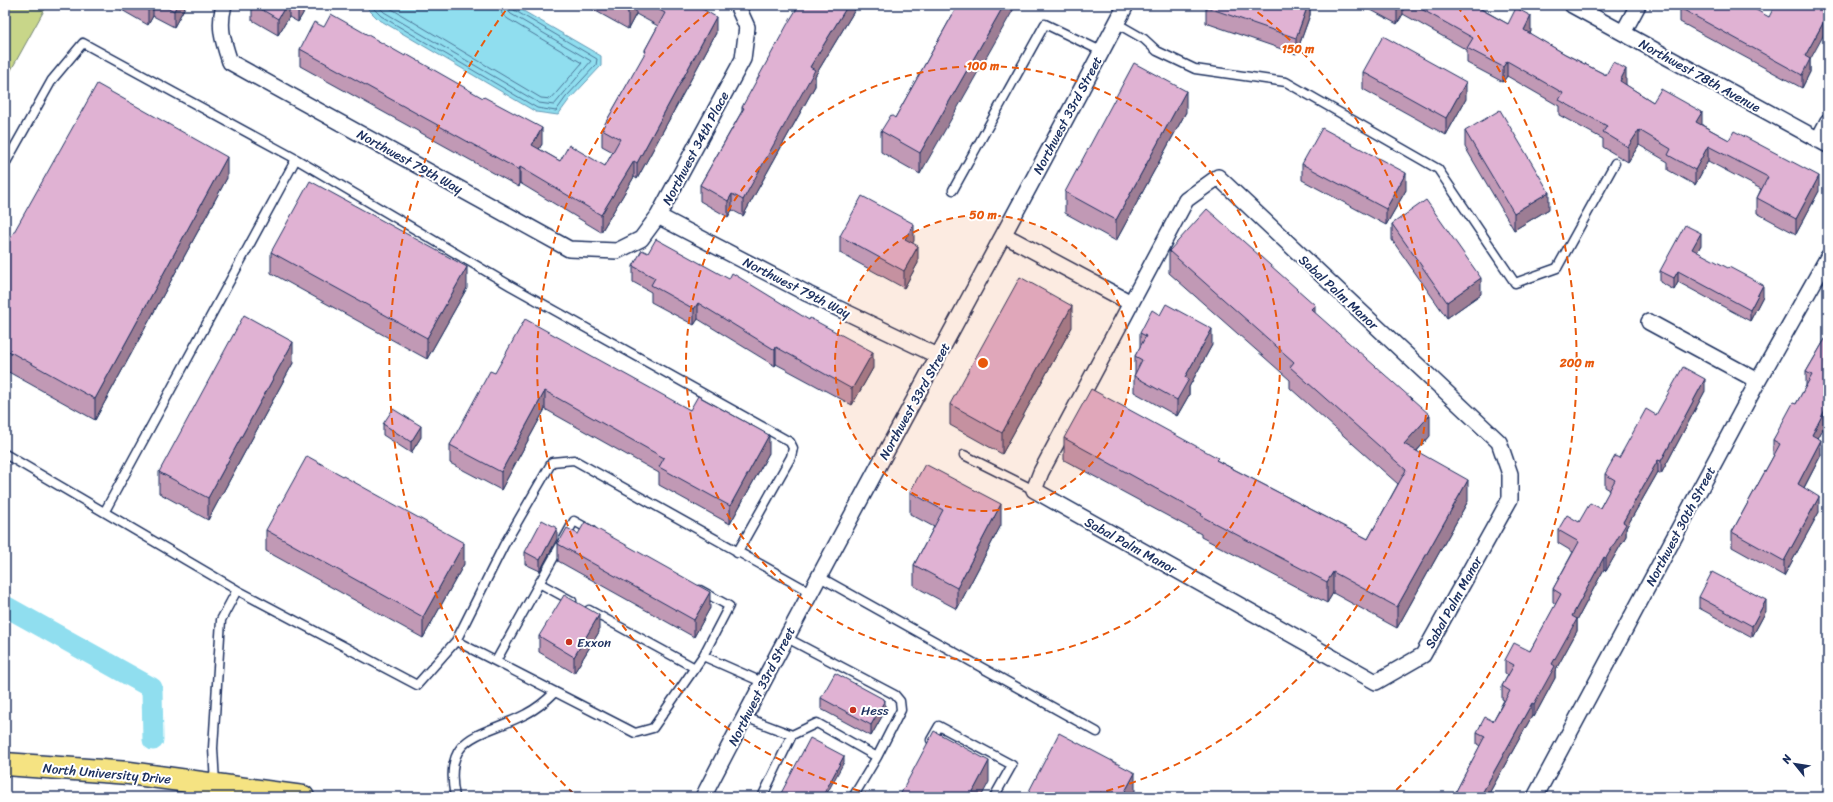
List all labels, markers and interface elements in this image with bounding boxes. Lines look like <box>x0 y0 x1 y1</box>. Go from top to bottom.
street label: Northwest 78th Avenue <box>1635 32 1765 119</box>
text: 150 m <box>1282 38 1315 60</box>
street label: Northwest 33rd Street <box>1026 52 1109 179</box>
text: 100 m <box>967 55 1000 77</box>
street label: Northwest 34th Place <box>656 87 735 209</box>
street label: Northwest 79th Way <box>352 123 467 200</box>
text: 50 m <box>969 204 997 226</box>
street label: Sabal Palm Manor <box>1293 249 1385 336</box>
street label: Northwest 79th Way <box>739 250 855 325</box>
street label: Northwest 33rd Street <box>873 338 956 464</box>
text: 200 m <box>1559 352 1595 374</box>
centre of rings <box>976 356 990 370</box>
street label: Northwest 30th Street <box>1639 462 1722 590</box>
street label: Sabal Palm Manor <box>1080 510 1182 581</box>
street label: Sabal Palm Manor <box>1418 551 1489 653</box>
street label: Northwest 33rd Street <box>721 622 802 750</box>
place label: Exxon <box>577 631 611 654</box>
marker: Exxon <box>564 637 574 647</box>
place label: Hess <box>861 699 889 722</box>
marker: Hess <box>848 705 858 715</box>
north arrow <box>1775 744 1815 784</box>
text: N <box>1776 751 1797 768</box>
street label: North University Drive <box>42 756 172 791</box>

